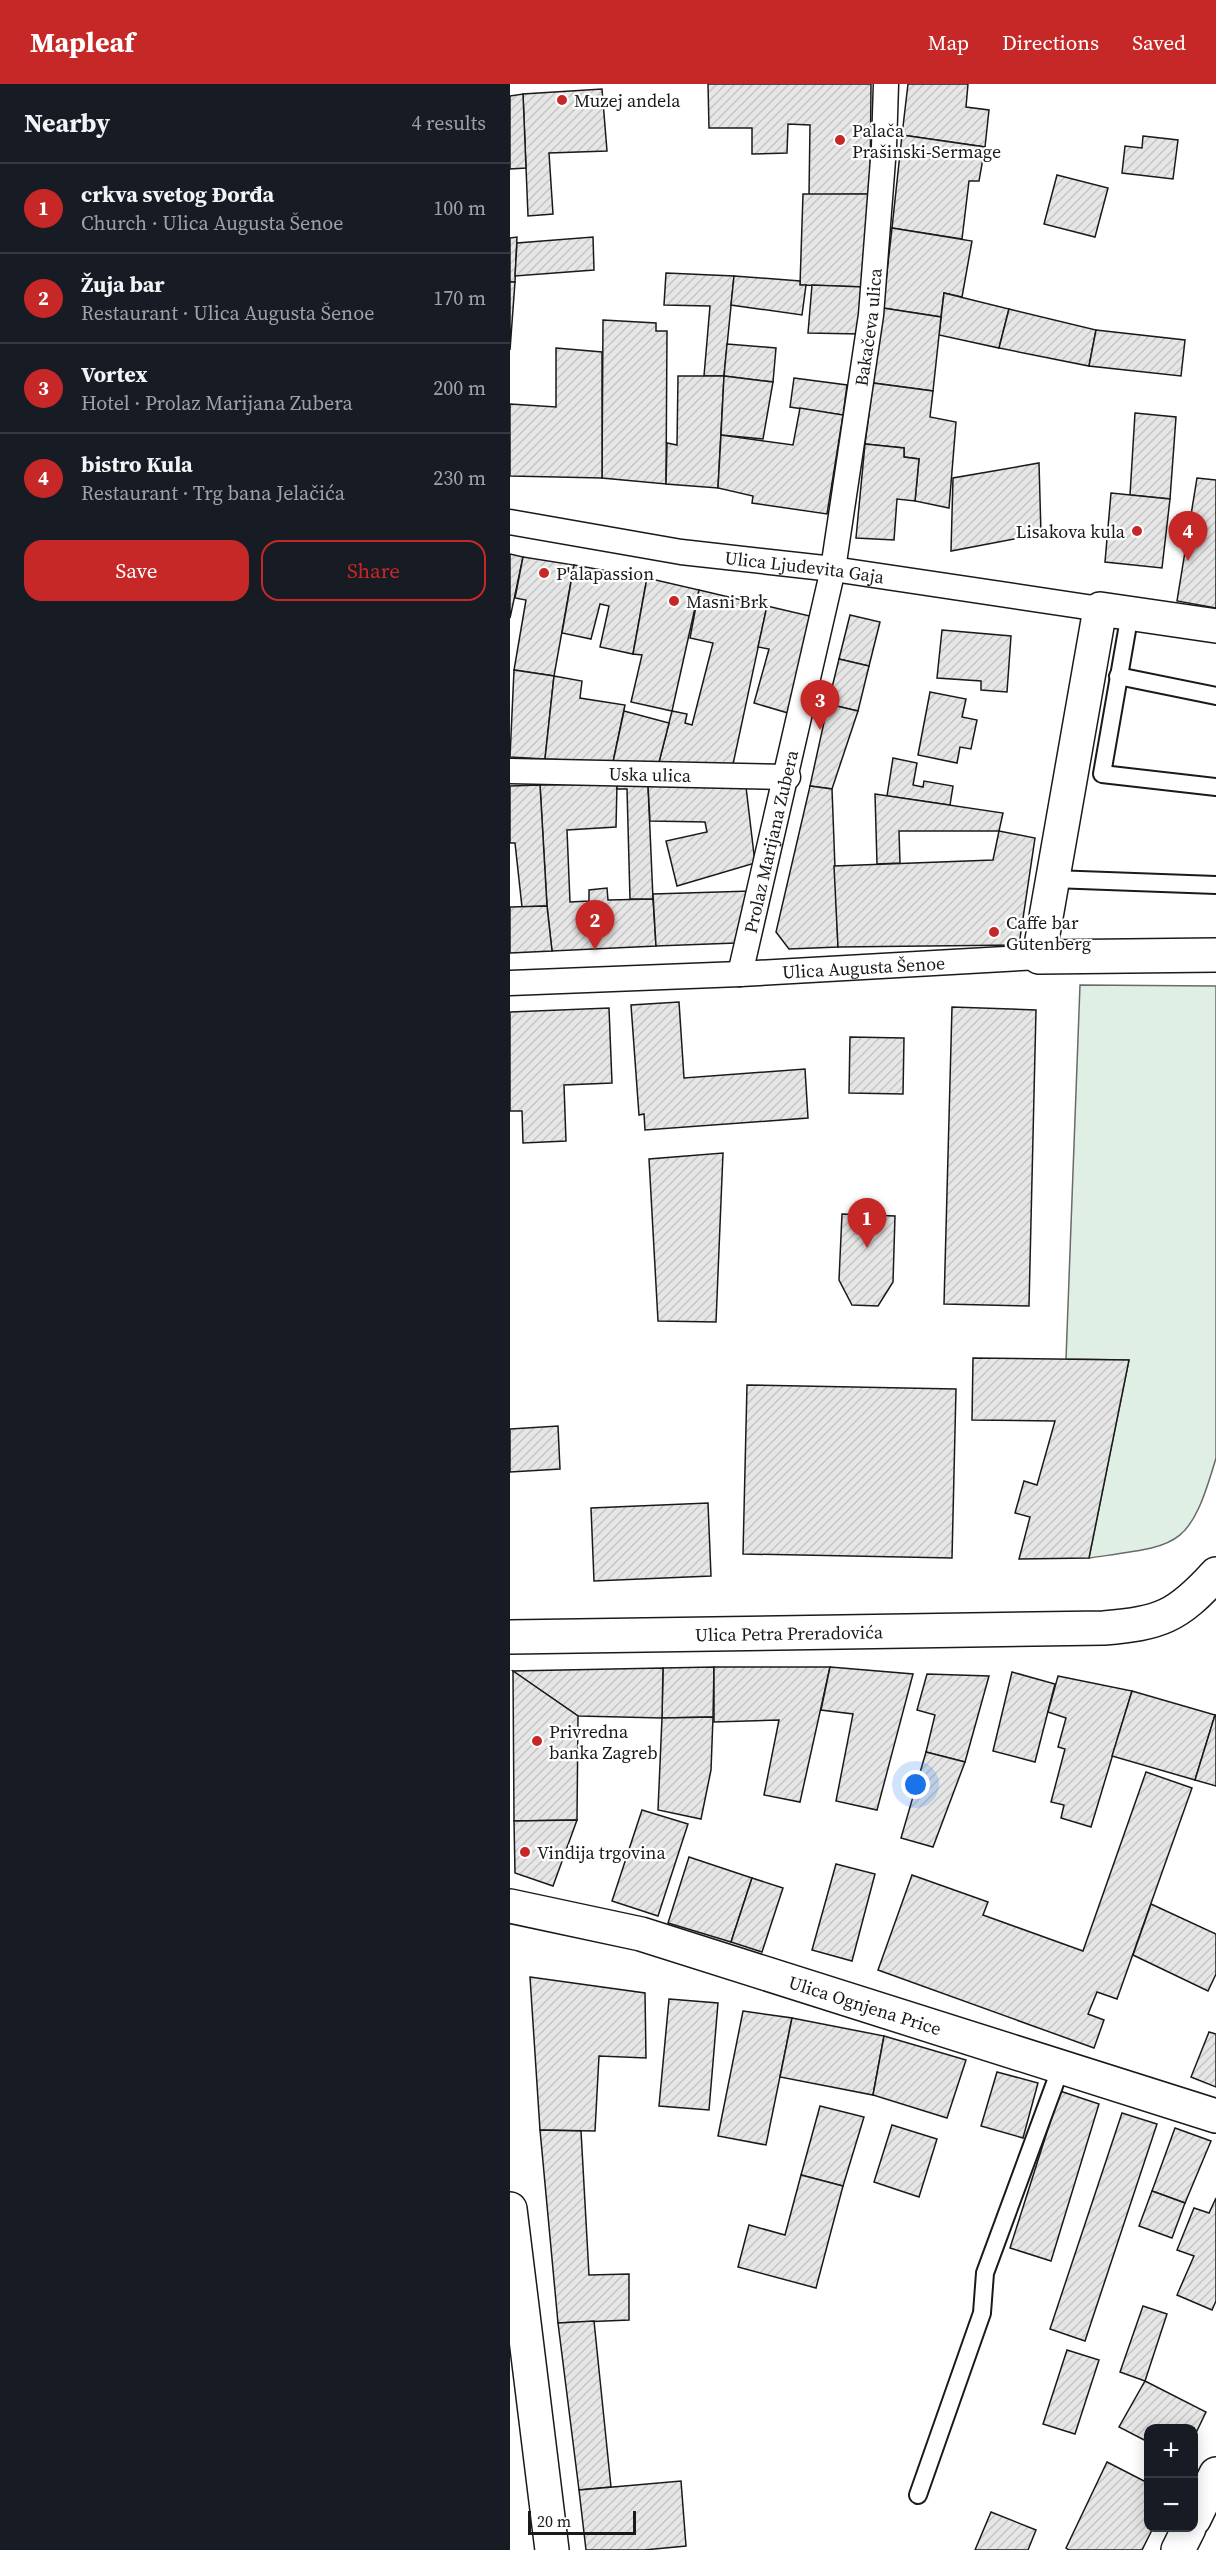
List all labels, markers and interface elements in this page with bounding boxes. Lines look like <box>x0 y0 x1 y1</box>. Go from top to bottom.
text: Mapleaf <box>30 23 134 61</box>
text: Map <box>928 28 969 57</box>
text: Directions <box>1002 28 1099 57</box>
text: Saved <box>1132 28 1186 57</box>
place label: Muzej andela <box>574 88 681 113</box>
marker: Muzej andela <box>555 93 569 107</box>
text: Nearby <box>24 105 110 141</box>
text: 4 results <box>411 109 486 137</box>
place label: Palača Prašinski-Sermage <box>852 118 1001 164</box>
marker: Palača Prašinski-Sermage <box>833 133 847 147</box>
text: crkva svetog Đorđa <box>81 179 274 209</box>
text: 1 <box>38 194 49 222</box>
text: 100 m <box>433 194 486 222</box>
text: Church · Ulica Augusta Šenoe <box>81 209 344 237</box>
street label: Bakačeva ulica <box>848 266 887 388</box>
text: Žuja bar <box>81 269 165 299</box>
text: 2 <box>38 284 49 312</box>
text: 170 m <box>433 284 486 312</box>
text: Restaurant · Ulica Augusta Šenoe <box>81 299 374 327</box>
text: Vortex <box>81 359 148 389</box>
text: 3 <box>38 374 49 402</box>
text: 200 m <box>433 374 486 402</box>
text: Hotel · Prolaz Marijana Zubera <box>81 389 353 417</box>
text: bistro Kula <box>81 449 193 479</box>
text: 4 <box>38 464 49 492</box>
text: 230 m <box>433 464 486 492</box>
text: Restaurant · Trg bana Jelačića <box>81 479 345 507</box>
pin: 4 <box>1168 512 1208 561</box>
place label: Lisakova kula <box>1016 519 1126 544</box>
marker: Lisakova kula <box>1130 524 1144 538</box>
button: Save <box>24 540 249 601</box>
button: Share <box>261 540 486 601</box>
street label: Ulica Ljudevita Gaja <box>723 544 887 589</box>
place label: P'alapassion <box>556 561 654 586</box>
marker: P'alapassion <box>537 566 551 580</box>
place label: Masni Brk <box>686 589 768 614</box>
marker: Masni Brk <box>667 594 681 608</box>
pin: 3 <box>800 680 840 730</box>
street label: Prolaz Marijana Zubera <box>737 747 804 935</box>
street label: Uska ulica <box>608 761 692 787</box>
pin: 2 <box>576 900 614 950</box>
place label: Caffe bar Gutenberg <box>1006 910 1091 956</box>
marker: Caffe bar Gutenberg <box>987 925 1001 939</box>
street label: Ulica Augusta Šenoe <box>781 950 946 984</box>
pin: 1 <box>848 1198 886 1248</box>
street label: Ulica Petra Preradovića <box>695 1619 884 1647</box>
place label: Privredna banka Zagreb <box>549 1719 658 1765</box>
marker: Privredna banka Zagreb <box>530 1734 544 1748</box>
your location <box>901 1770 930 1799</box>
place label: Vindija trgovina <box>537 1840 666 1865</box>
marker: Vindija trgovina <box>518 1845 532 1859</box>
street label: Ulica Ognjena Price <box>786 1969 945 2041</box>
map controls <box>1144 2424 1198 2532</box>
button: + <box>1144 2424 1198 2478</box>
button: − <box>1144 2478 1198 2532</box>
scale bar <box>528 2508 636 2536</box>
text: 20 m <box>537 2510 571 2532</box>

